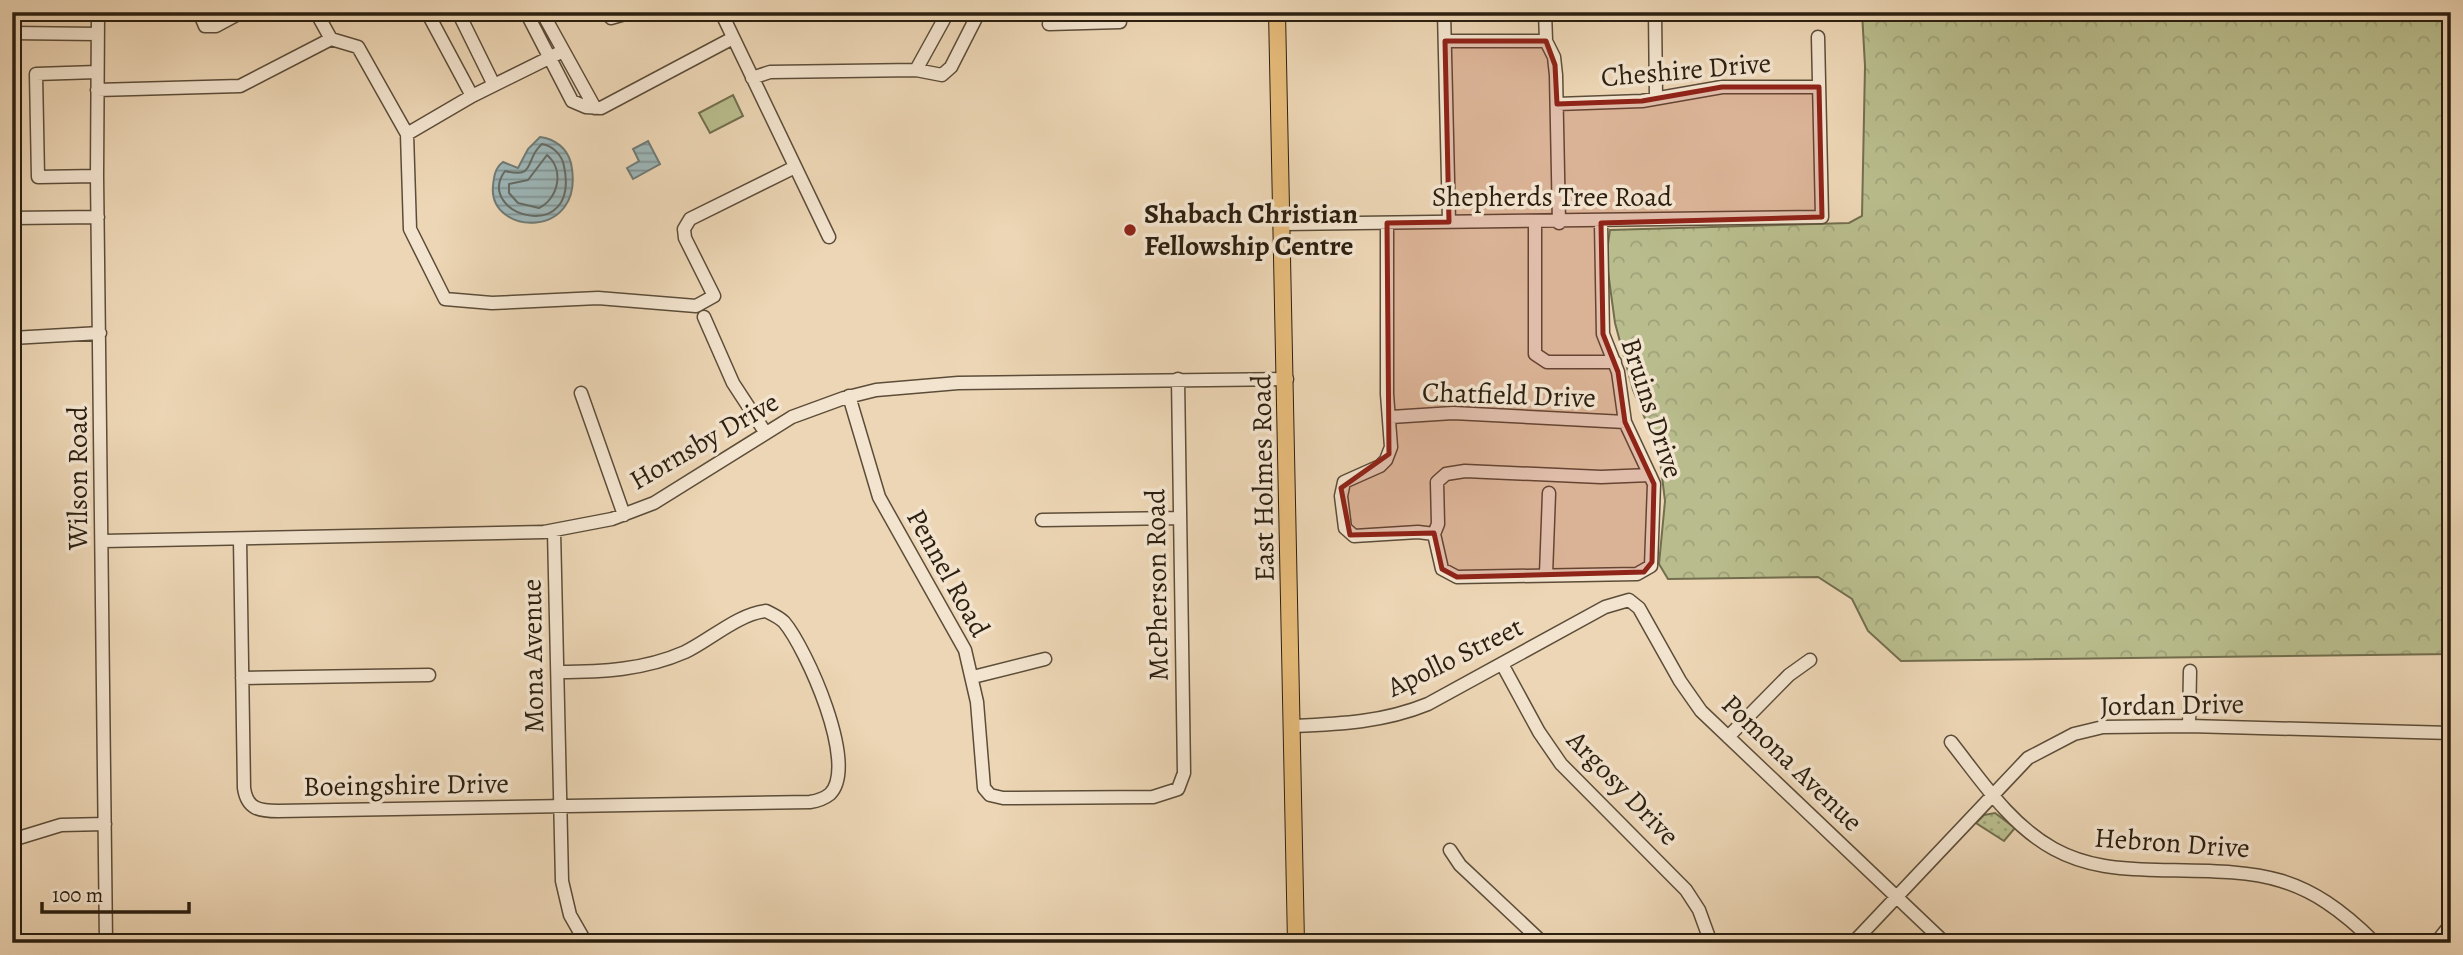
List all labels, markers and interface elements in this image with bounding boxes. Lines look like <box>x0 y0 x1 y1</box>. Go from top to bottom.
street label: Cheshire Drive <box>1599 44 1773 96</box>
street label: Shepherds Tree Road <box>1432 178 1673 216</box>
place label: Shabach Christian Fellowship Centre <box>1144 195 1358 265</box>
marker: Shabach Christian Fellowship Centre <box>1122 222 1138 238</box>
street label: Bruins Drive <box>1611 333 1693 483</box>
street label: East Holmes Road <box>1242 373 1284 582</box>
street label: Chatfield Drive <box>1421 373 1597 417</box>
street label: Hornsby Drive <box>622 383 786 499</box>
street label: Wilson Road <box>59 405 97 551</box>
street label: McPherson Road <box>1136 488 1178 681</box>
street label: Pennel Road <box>897 502 999 645</box>
street label: Mona Avenue <box>513 578 553 734</box>
street label: Apollo Street <box>1380 608 1529 707</box>
street label: Jordan Drive <box>2100 685 2244 725</box>
street label: Pomona Avenue <box>1713 686 1871 840</box>
street label: Argosy Drive <box>1558 721 1688 854</box>
street label: Boeingshire Drive <box>303 764 509 806</box>
street label: Hebron Drive <box>2093 819 2251 867</box>
scale bar <box>42 871 189 915</box>
text: 100 m <box>52 881 103 909</box>

